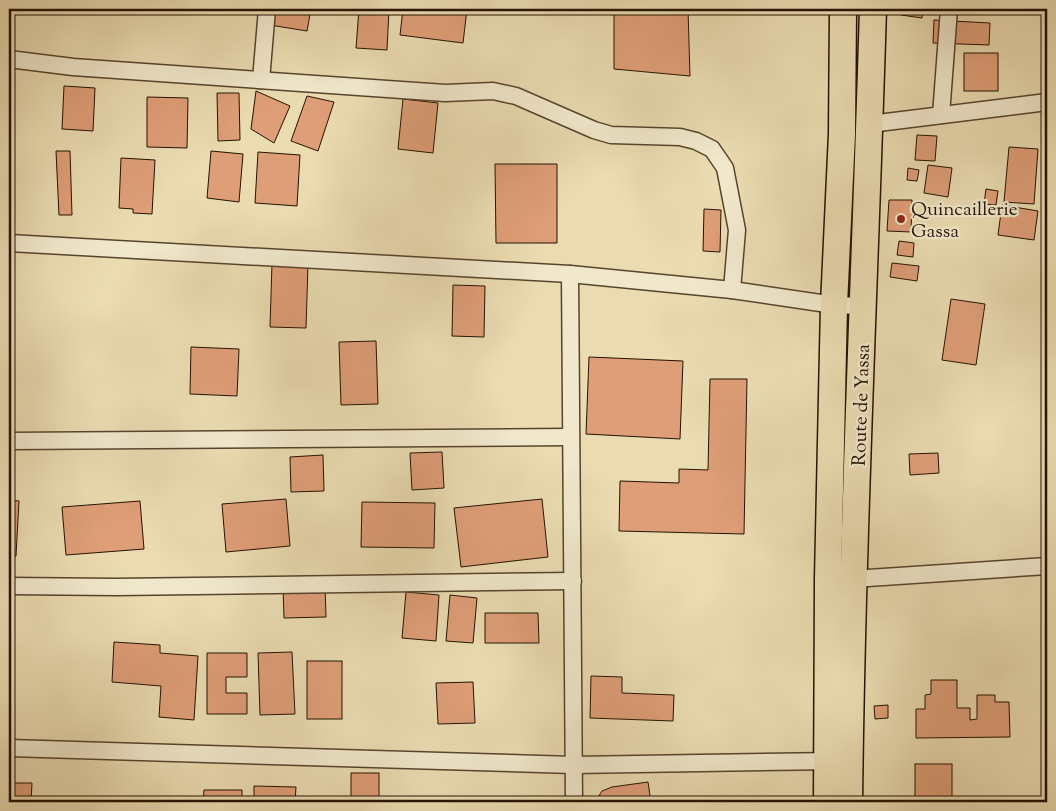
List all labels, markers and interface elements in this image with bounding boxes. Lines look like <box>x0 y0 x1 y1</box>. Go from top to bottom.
place label: Quincaillerie Gassa <box>911 197 1018 246</box>
marker: Quincaillerie Gassa <box>895 213 907 225</box>
street label: Route de Yassa <box>847 343 878 467</box>

